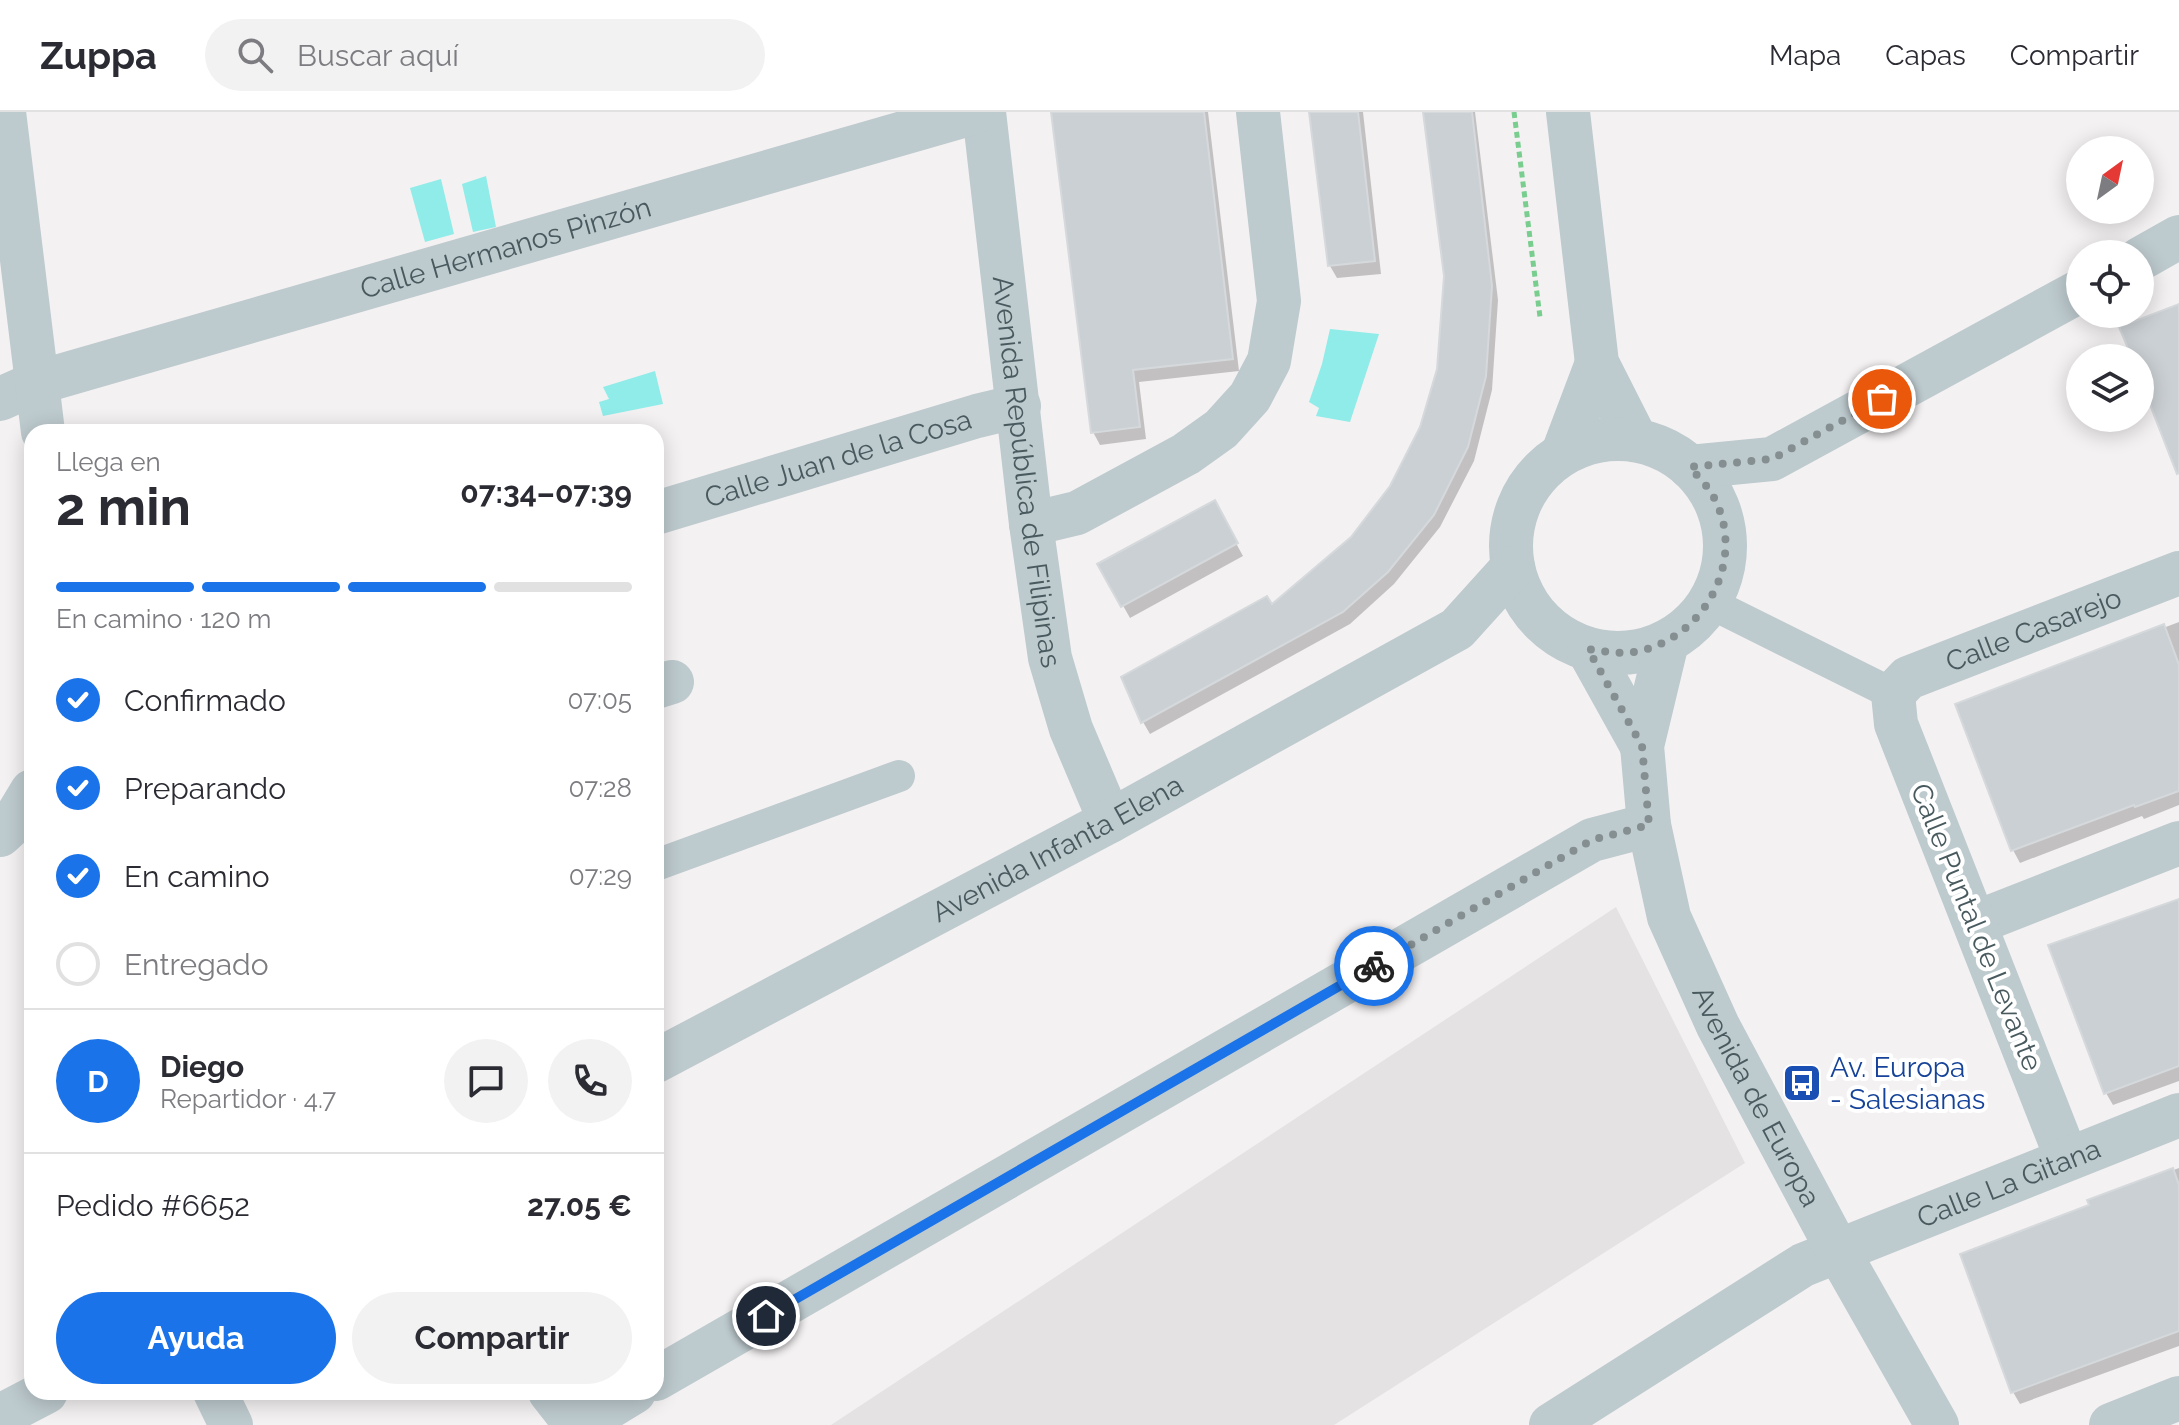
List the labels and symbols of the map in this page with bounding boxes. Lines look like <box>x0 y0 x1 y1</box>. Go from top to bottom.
north arrow <box>2066 136 2154 224</box>
street label: Calle Hermanos Pinzón <box>356 191 655 306</box>
street label: Avenida República de Filipinas <box>986 274 1068 671</box>
pin <box>1848 365 1916 433</box>
street label: Calle Juan de la Cosa <box>701 403 975 514</box>
street label: Calle Casarejo <box>1941 581 2126 679</box>
street label: Avenida Infanta Elena <box>926 768 1188 929</box>
street label: Calle Puntal de Levante <box>1904 779 2049 1076</box>
courier <box>1334 926 1414 1006</box>
street label: Avenida de Europa <box>1685 981 1827 1212</box>
place label: Av. Europa - Salesianas <box>1830 1051 1985 1116</box>
bus stop icon: Av. Europa - Salesianas <box>1781 1062 1823 1104</box>
street label: Calle La Gitana <box>1912 1132 2105 1235</box>
pin <box>732 1282 800 1350</box>

